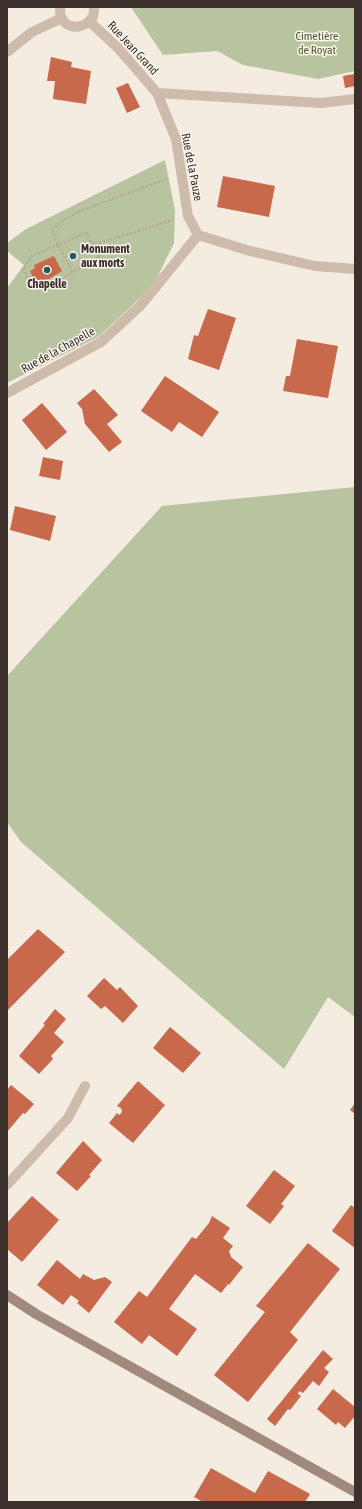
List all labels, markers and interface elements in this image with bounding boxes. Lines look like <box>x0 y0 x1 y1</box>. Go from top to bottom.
street label: Rue Jean Grand <box>105 18 161 78</box>
park label: Cimetière de Royat <box>296 29 338 57</box>
street label: Rue de la Pauze <box>179 132 205 202</box>
place label: Monument aux morts <box>81 242 130 270</box>
marker: Monument aux morts <box>68 251 78 261</box>
marker: Chapelle <box>42 265 52 275</box>
place label: Chapelle <box>27 277 67 291</box>
street label: Rue de la Chapelle <box>19 324 97 376</box>

